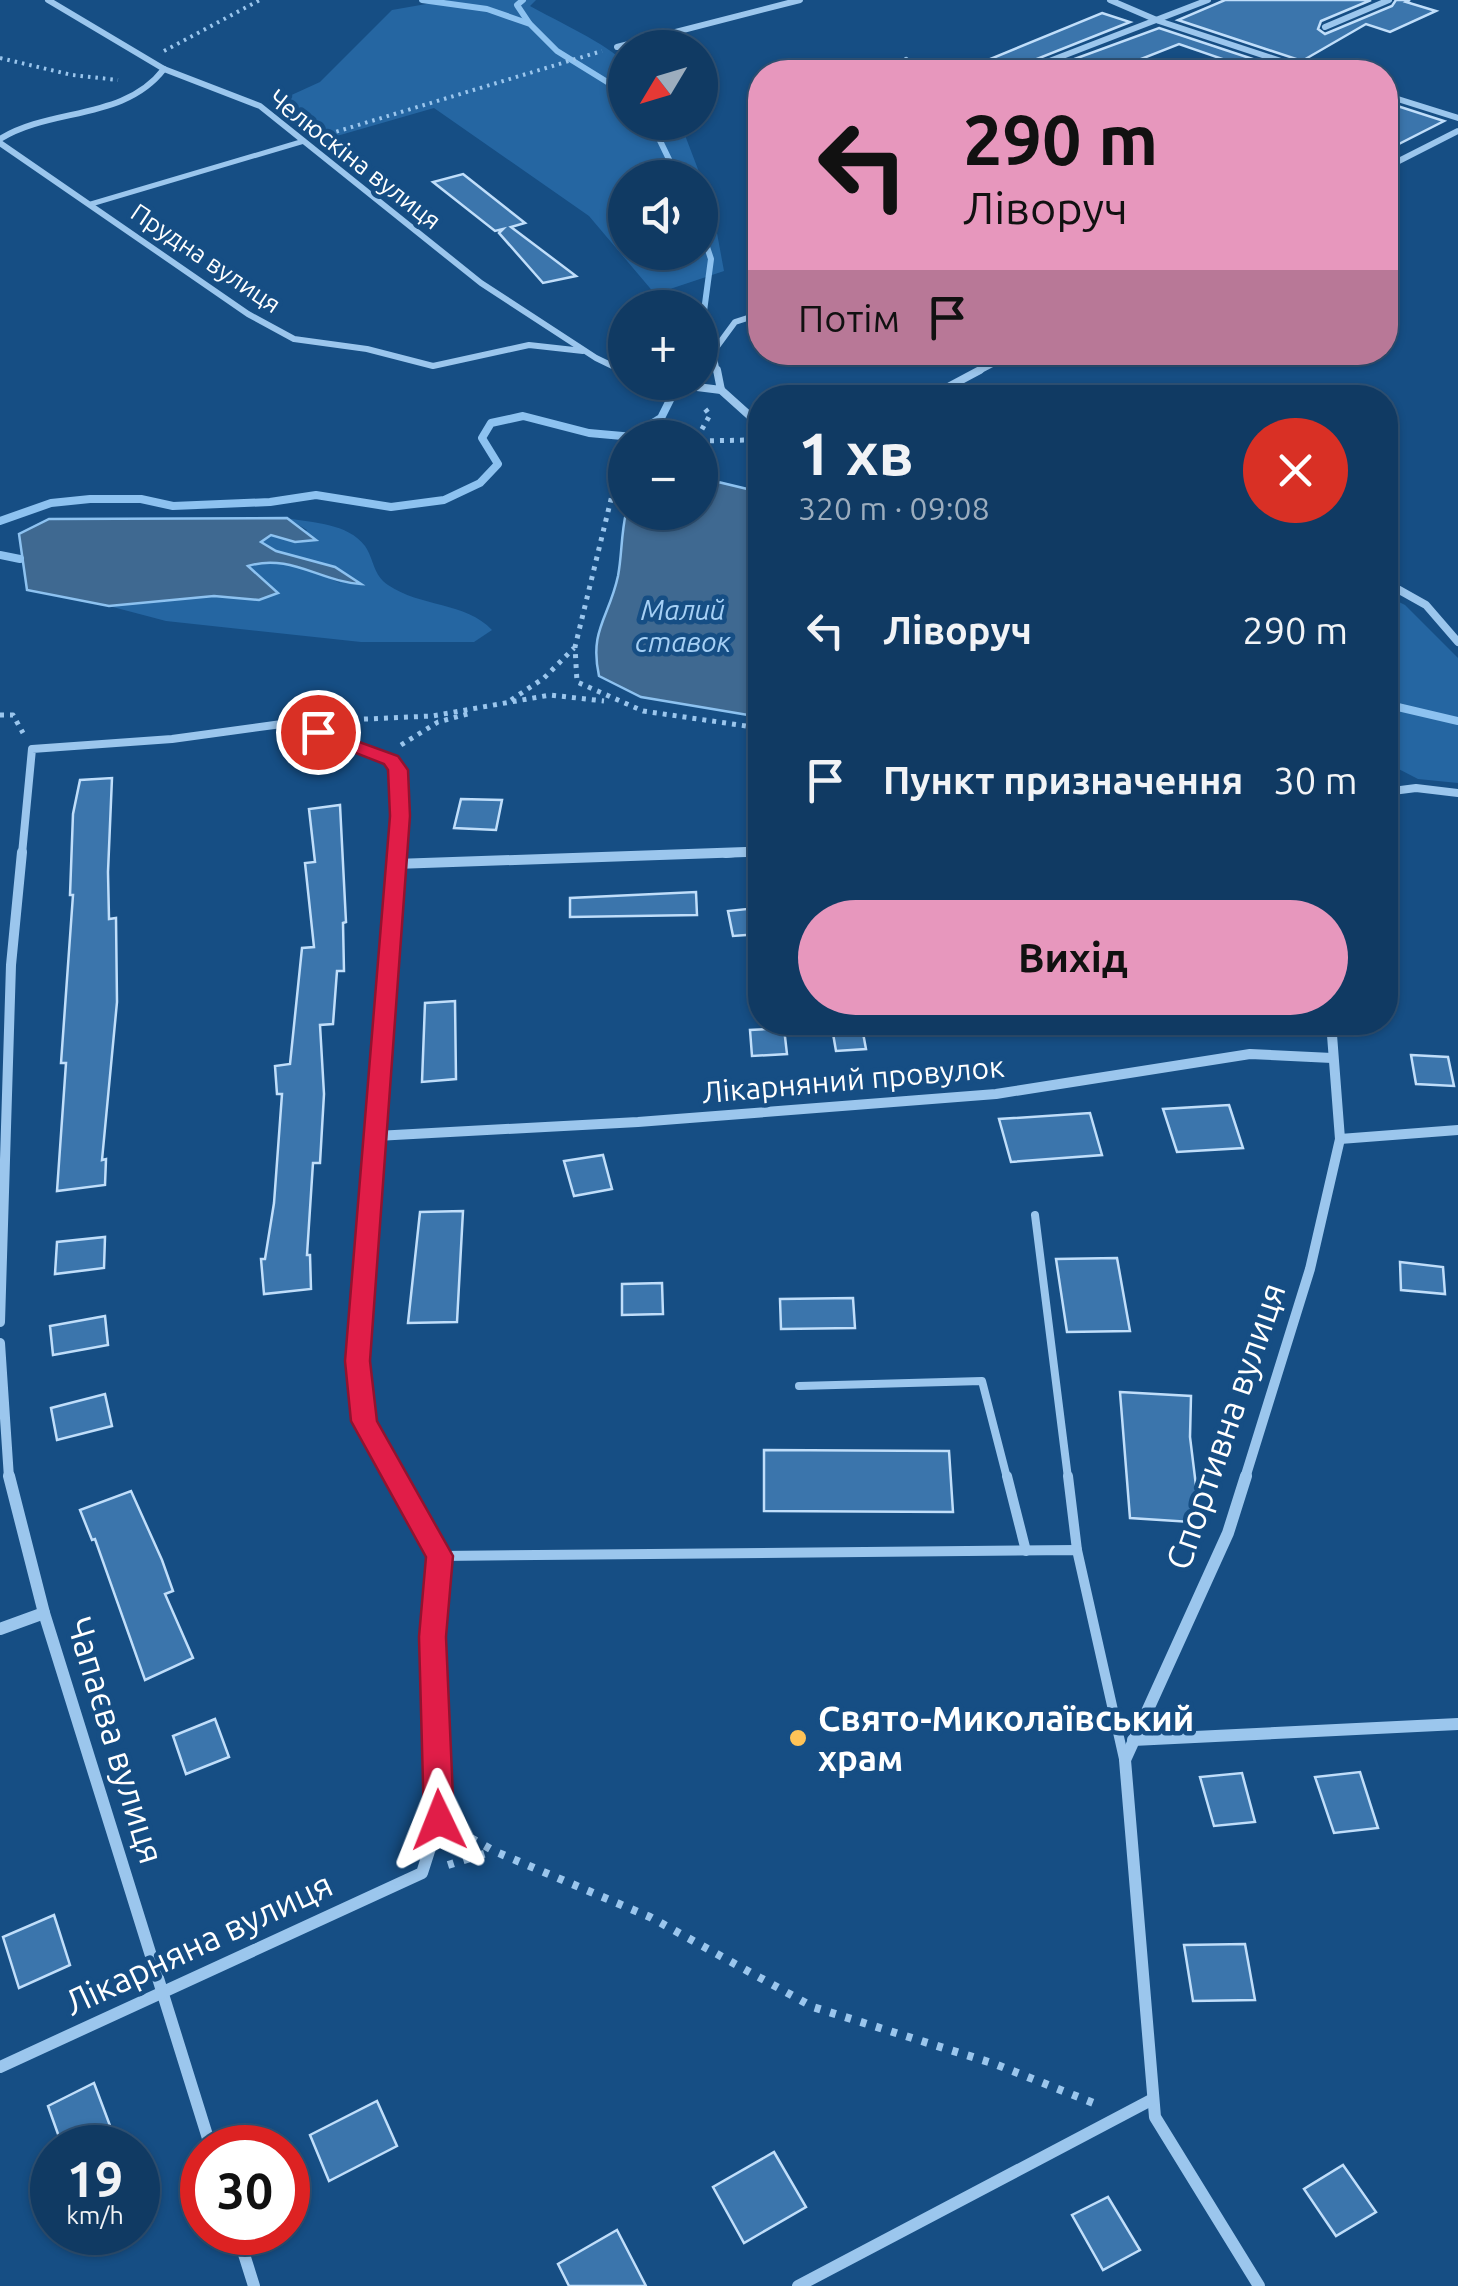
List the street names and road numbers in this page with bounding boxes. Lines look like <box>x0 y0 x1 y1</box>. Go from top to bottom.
street label: Челюскіна вулиця <box>264 83 446 235</box>
street label: Прудна вулиця <box>126 198 286 318</box>
street label: Лікарняний провулок <box>700 1049 1006 1109</box>
street label: Спортивна вулиця <box>1157 1277 1293 1575</box>
street label: Чапаєва вулиця <box>59 1612 173 1868</box>
street label: Лікарняна вулиця <box>58 1863 338 2023</box>

